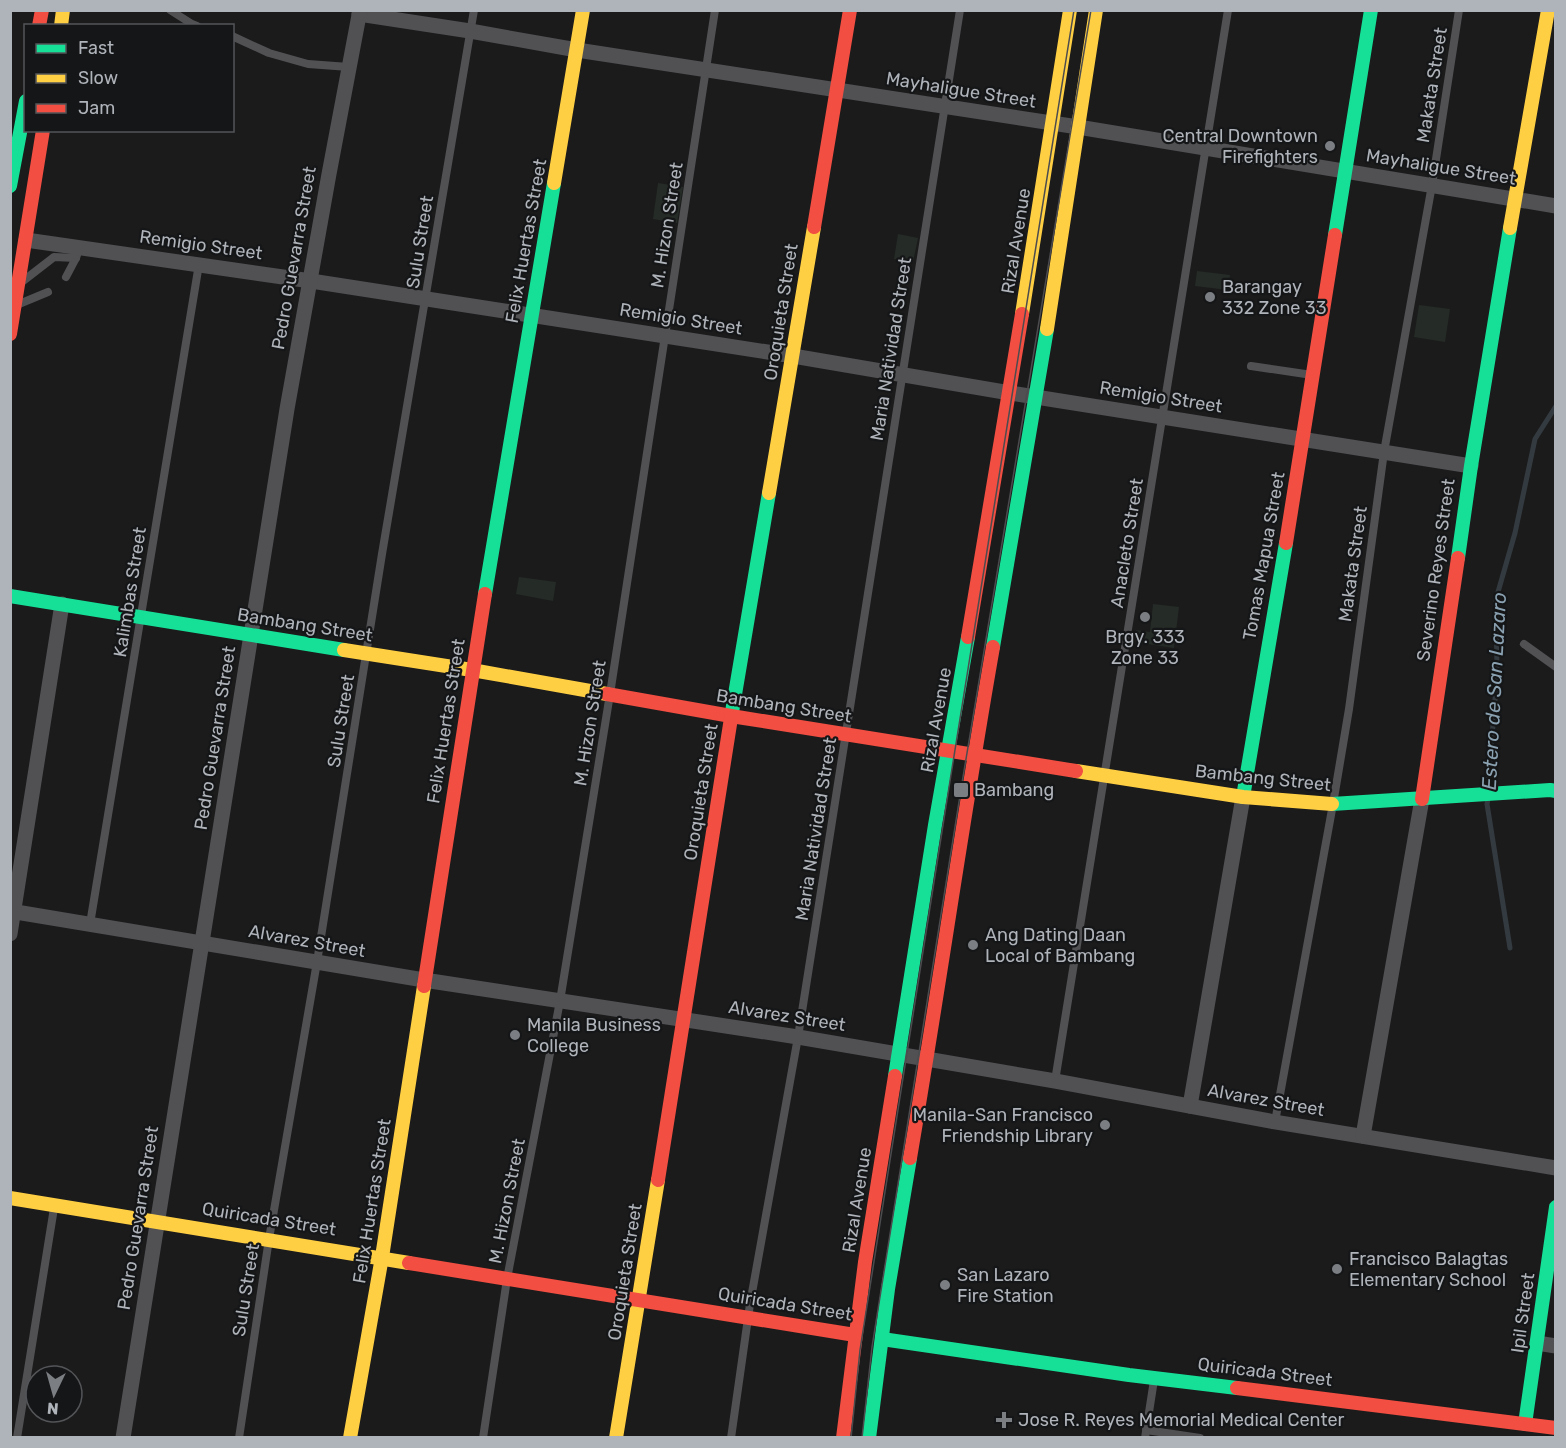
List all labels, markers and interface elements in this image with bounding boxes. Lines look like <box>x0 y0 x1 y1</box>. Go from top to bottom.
legend <box>24 24 234 132</box>
street label: Makata Street <box>1412 26 1452 144</box>
text: Fast <box>78 37 114 59</box>
text: Slow <box>78 67 118 89</box>
street label: Mayhaligue Street <box>884 67 1038 113</box>
text: Jam <box>78 97 115 119</box>
place label: Central Downtown Firefighters <box>1163 125 1318 168</box>
marker: Central Downtown Firefighters <box>1323 139 1337 153</box>
street label: Mayhaligue Street <box>1364 144 1518 190</box>
street label: Felix Huertas Street <box>501 157 551 325</box>
street label: M. Hizon Street <box>646 161 688 289</box>
street label: Pedro Guevarra Street <box>267 165 321 351</box>
street label: Rizal Avenue <box>997 187 1035 295</box>
street label: Sulu Street <box>402 194 438 290</box>
street label: Remigio Street <box>138 225 264 265</box>
street label: Oroquieta Street <box>759 242 803 382</box>
street label: Maria Natividad Street <box>866 256 916 442</box>
place label: Barangay 332 Zone 33 <box>1222 276 1327 319</box>
marker: Barangay 332 Zone 33 <box>1203 290 1217 304</box>
street label: Remigio Street <box>618 298 744 340</box>
street label: Remigio Street <box>1098 376 1224 418</box>
street label: Tomas Mapua Street <box>1238 470 1290 642</box>
street label: Anacleto Street <box>1106 477 1148 609</box>
street label: Severino Reyes Street <box>1412 477 1460 663</box>
street label: Makata Street <box>1334 505 1372 623</box>
street label: Kalimbas Street <box>109 525 151 659</box>
water label: Estero de San Lazaro <box>1477 592 1511 790</box>
street label: Bambang Street <box>236 603 374 647</box>
marker: Brgy. 333 Zone 33 <box>1138 610 1152 624</box>
place label: Brgy. 333 Zone 33 <box>1105 626 1185 669</box>
street label: Felix Huertas Street <box>422 637 470 805</box>
street label: Pedro Guevarra Street <box>190 644 240 832</box>
street label: M. Hizon Street <box>569 659 611 787</box>
street label: Rizal Avenue <box>916 666 956 774</box>
street label: Sulu Street <box>323 673 359 769</box>
street label: Bambang Street <box>715 684 853 728</box>
street label: Oroquieta Street <box>679 722 723 862</box>
street label: Maria Natividad Street <box>791 736 841 922</box>
street label: Bambang Street <box>1194 760 1332 796</box>
place label: Bambang <box>974 779 1054 801</box>
marker: Bambang <box>952 781 970 799</box>
street label: Alvarez Street <box>247 920 367 962</box>
place label: Ang Dating Daan Local of Bambang <box>985 924 1135 967</box>
marker: Ang Dating Daan Local of Bambang <box>966 938 980 952</box>
street label: Alvarez Street <box>727 996 847 1036</box>
place label: Manila Business College <box>527 1014 661 1057</box>
marker: Manila Business College <box>508 1028 522 1042</box>
street label: Alvarez Street <box>1206 1079 1326 1121</box>
place label: Manila-San Francisco Friendship Library <box>913 1104 1093 1147</box>
street label: Felix Huertas Street <box>348 1117 396 1285</box>
marker: Manila-San Francisco Friendship Library <box>1098 1118 1112 1132</box>
street label: Pedro Guevarra Street <box>113 1124 163 1312</box>
street label: M. Hizon Street <box>484 1137 530 1265</box>
street label: Rizal Avenue <box>838 1146 876 1254</box>
street label: Quiricada Street <box>200 1198 338 1240</box>
street label: Oroquieta Street <box>603 1202 647 1342</box>
street label: Sulu Street <box>228 1242 264 1338</box>
place label: Francisco Balagtas Elementary School <box>1349 1248 1508 1291</box>
marker: Francisco Balagtas Elementary School <box>1330 1262 1344 1276</box>
place label: San Lazaro Fire Station <box>957 1264 1054 1307</box>
street label: Ipil Street <box>1506 1271 1540 1355</box>
marker: San Lazaro Fire Station <box>938 1278 952 1292</box>
street label: Quiricada Street <box>716 1283 854 1325</box>
street label: Quiricada Street <box>1196 1353 1334 1391</box>
north arrow <box>24 1364 84 1424</box>
text: N <box>46 1398 59 1418</box>
place label: Jose R. Reyes Memorial Medical Center <box>1018 1409 1345 1431</box>
marker: Jose R. Reyes Memorial Medical Center <box>995 1411 1013 1429</box>

